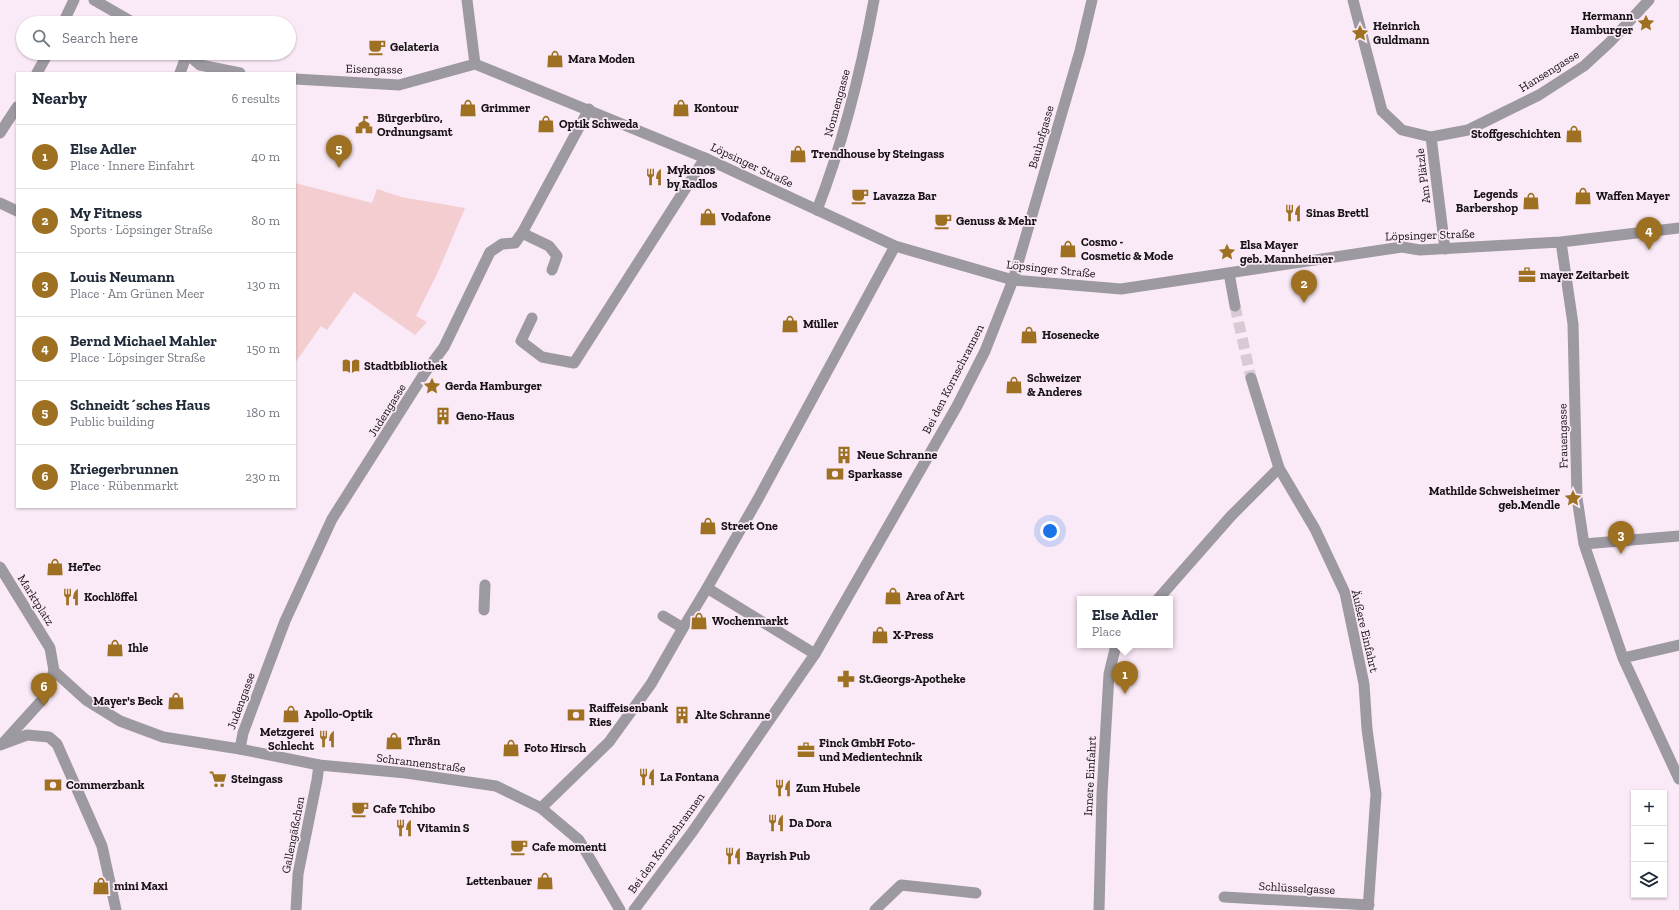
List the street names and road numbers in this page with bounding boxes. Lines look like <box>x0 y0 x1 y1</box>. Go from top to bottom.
street label: Hansengasse <box>1516 47 1582 95</box>
street label: Eisengasse <box>346 62 403 77</box>
street label: Nonnengasse <box>821 67 853 138</box>
street label: Bauhofgasse <box>1025 104 1057 170</box>
street label: Löpsinger Straße <box>708 140 796 190</box>
street label: Am Plätzle <box>1413 147 1433 204</box>
street label: Löpsinger Straße <box>1385 226 1475 244</box>
street label: Löpsinger Straße <box>1006 257 1097 281</box>
street label: Bei den Kornschrannen <box>919 322 987 436</box>
street label: Judengasse <box>365 381 409 439</box>
street label: Frauengasse <box>1555 403 1571 469</box>
street label: Marktplatz <box>15 572 57 628</box>
street label: Äußere Einfahrt <box>1349 588 1381 674</box>
street label: Judengasse <box>224 670 258 731</box>
street label: Innere Einfahrt <box>1081 735 1099 816</box>
street label: Schrannenstraße <box>376 751 467 775</box>
street label: Bei den Kornschrannen <box>625 790 707 896</box>
street label: Gallengäßchen <box>279 795 307 875</box>
street label: Schlüsselgasse <box>1258 879 1336 897</box>

